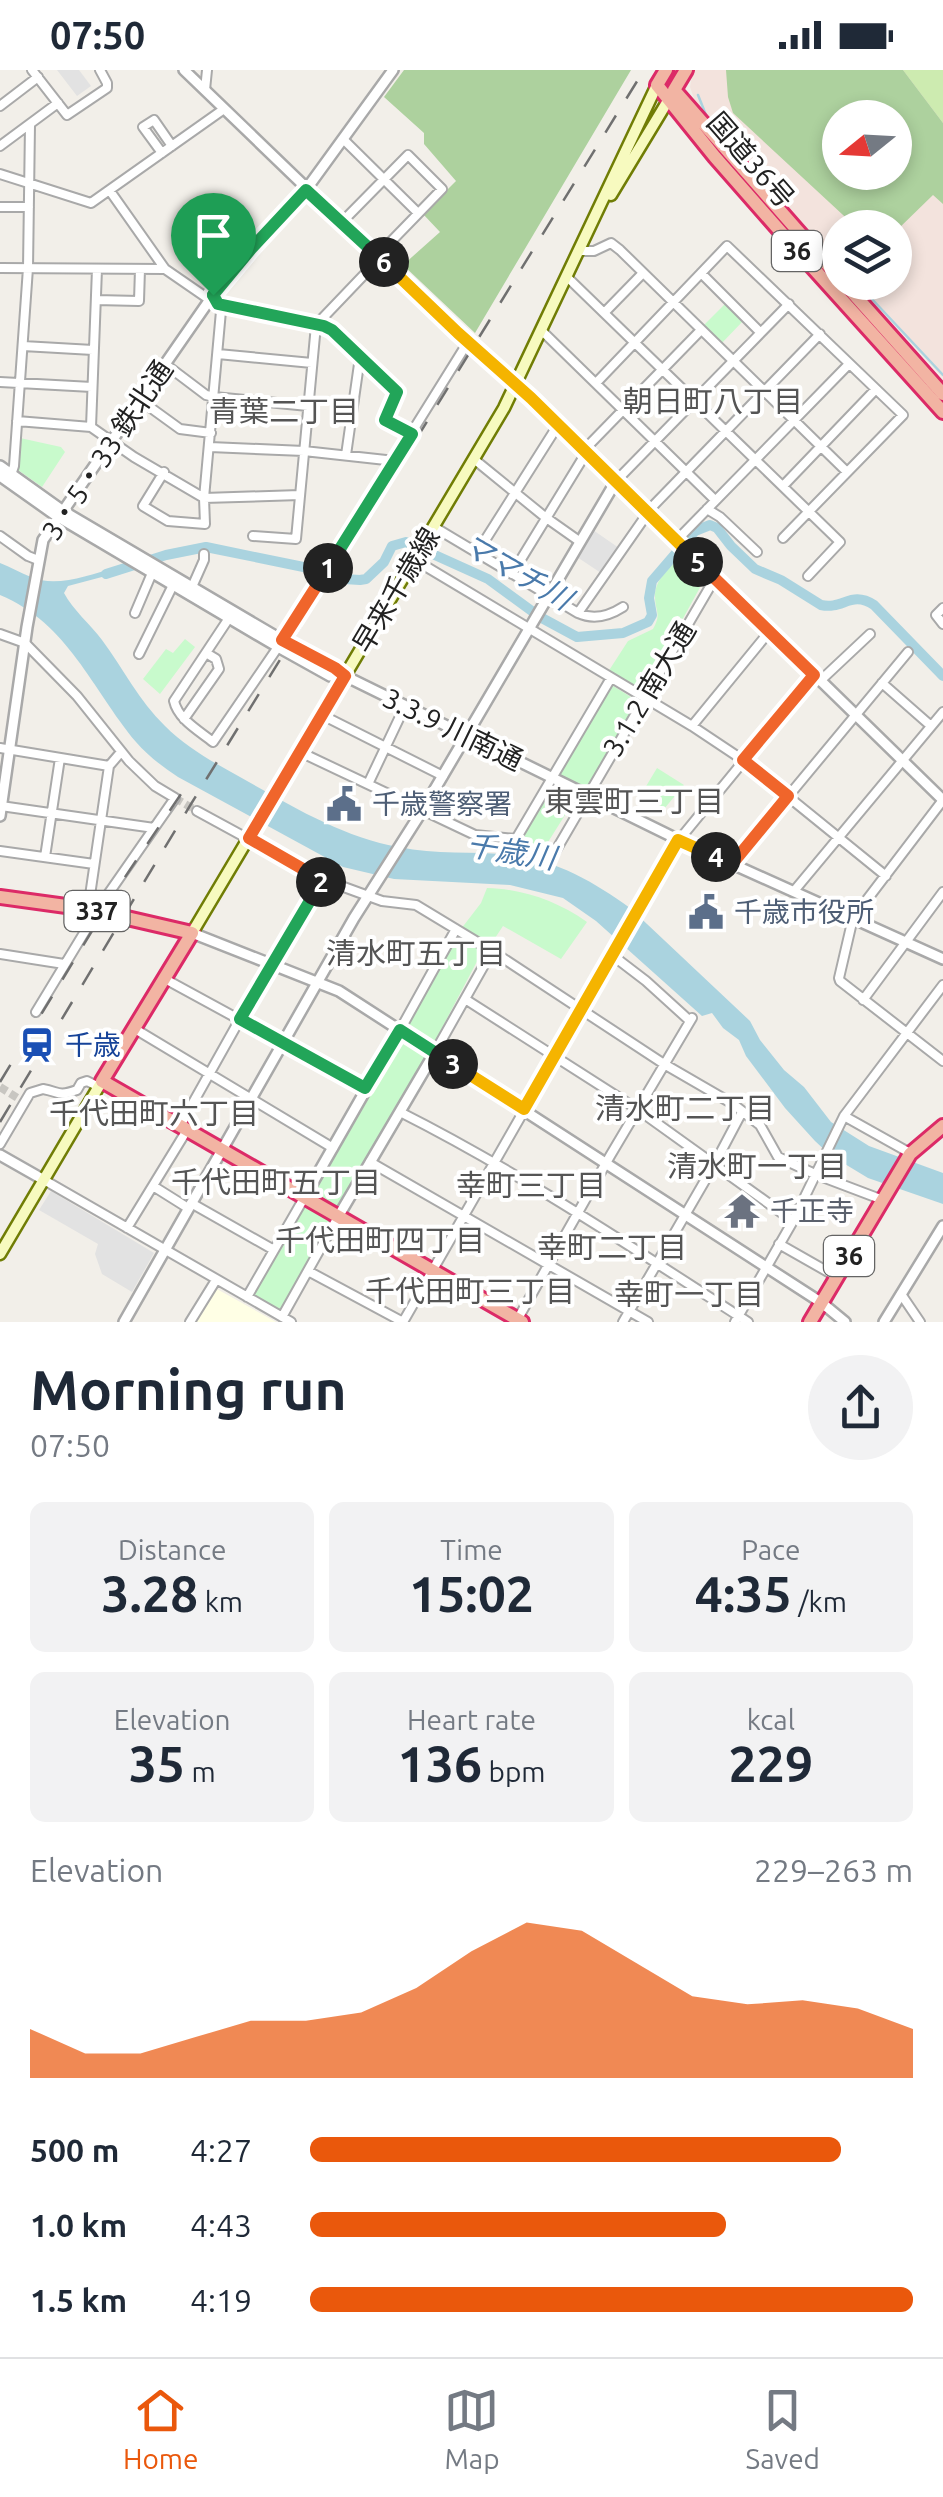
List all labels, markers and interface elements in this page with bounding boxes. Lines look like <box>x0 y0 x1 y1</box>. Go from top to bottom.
text: 07:50 <box>50 14 145 56</box>
north arrow <box>822 100 912 190</box>
map controls <box>822 100 912 300</box>
street label: 国道36号 <box>702 106 801 213</box>
pin <box>171 193 256 296</box>
icon: arrive <box>186 208 241 263</box>
button: layers <box>822 210 912 300</box>
road number: 36 <box>772 231 822 271</box>
pin: 6 <box>359 237 409 287</box>
text: 6 <box>376 246 392 277</box>
street label: 3・5・33 鉄北通 <box>35 354 178 545</box>
district label: 朝日町八丁目 <box>623 384 803 418</box>
district label: 青葉二丁目 <box>209 394 359 428</box>
street label: 早来千歳線 <box>346 522 445 658</box>
water label: ママチ川 <box>457 526 581 617</box>
pin: 5 <box>673 537 723 587</box>
pin: 1 <box>303 543 353 593</box>
text: 5 <box>690 546 706 577</box>
text: 1 <box>320 552 336 583</box>
street label: 3.1.2 南大通 <box>596 616 701 762</box>
street label: 3.3.9 川南通 <box>378 681 528 776</box>
district label: 東雲町三丁目 <box>544 784 724 818</box>
public building icon: 千歳警察署 <box>325 785 363 823</box>
place label: 千歳警察署 <box>372 788 512 819</box>
water label: 千歳川 <box>464 827 561 875</box>
pin: 4 <box>691 832 741 882</box>
text: 4 <box>708 841 724 872</box>
pin: 2 <box>296 857 346 907</box>
text: 2 <box>313 866 329 897</box>
road number: 337 <box>64 891 130 931</box>
public building icon: 千歳市役所 <box>687 893 725 931</box>
place label: 千歳市役所 <box>734 896 874 927</box>
district label: 清水町五丁目 <box>326 936 506 970</box>
station icon: 千歳 <box>18 1026 56 1064</box>
place label: 千歳 <box>65 1029 121 1060</box>
pin: 3 <box>428 1039 478 1089</box>
text: 3 <box>445 1048 461 1079</box>
district label: 清水町二丁目 <box>595 1091 775 1125</box>
district label: 千代田町六丁目 <box>49 1096 259 1130</box>
district label: 清水町一丁目 <box>667 1149 847 1183</box>
district label: 千代田町五丁目 <box>171 1165 381 1199</box>
district label: 幸町三丁目 <box>456 1168 606 1202</box>
temple icon: 千正寺 <box>723 1192 761 1230</box>
place label: 千正寺 <box>770 1195 854 1226</box>
district label: 千代田町四丁目 <box>275 1223 485 1257</box>
district label: 幸町二丁目 <box>537 1230 687 1264</box>
road number: 36 <box>824 1236 874 1276</box>
district label: 千代田町三丁目 <box>365 1274 575 1308</box>
district label: 幸町一丁目 <box>614 1277 764 1311</box>
button: share <box>808 1355 913 1460</box>
text: Morning run <box>30 1359 347 1420</box>
text: 07:50 <box>30 1427 110 1463</box>
text: Distance <box>118 1534 226 1565</box>
text: Time <box>440 1534 503 1565</box>
text: Pace <box>741 1534 800 1565</box>
text: 3.28 <box>101 1565 198 1621</box>
text: 15:02 <box>409 1565 534 1621</box>
text: 4:35 <box>695 1565 792 1621</box>
text: km <box>198 1586 243 1617</box>
text: /km <box>792 1586 847 1617</box>
text: Elevation <box>114 1704 231 1735</box>
text: Heart rate <box>407 1704 536 1735</box>
text: kcal <box>747 1704 795 1735</box>
text: 35 <box>129 1735 185 1791</box>
text: 136 <box>398 1735 482 1791</box>
text: 229 <box>729 1735 813 1791</box>
text: m <box>185 1756 216 1787</box>
text: bpm <box>482 1756 545 1787</box>
text: Elevation <box>30 1852 163 1888</box>
text: 229–263 m <box>754 1852 913 1888</box>
text: 500 m <box>30 2132 119 2168</box>
text: 4:27 <box>190 2132 252 2168</box>
text: 1.0 km <box>30 2207 127 2243</box>
text: 4:43 <box>190 2207 252 2243</box>
text: 1.5 km <box>30 2282 127 2318</box>
text: 4:19 <box>190 2282 252 2318</box>
tab: Home <box>123 2383 199 2474</box>
tab: Map <box>444 2383 500 2474</box>
tab: Saved <box>745 2383 820 2474</box>

